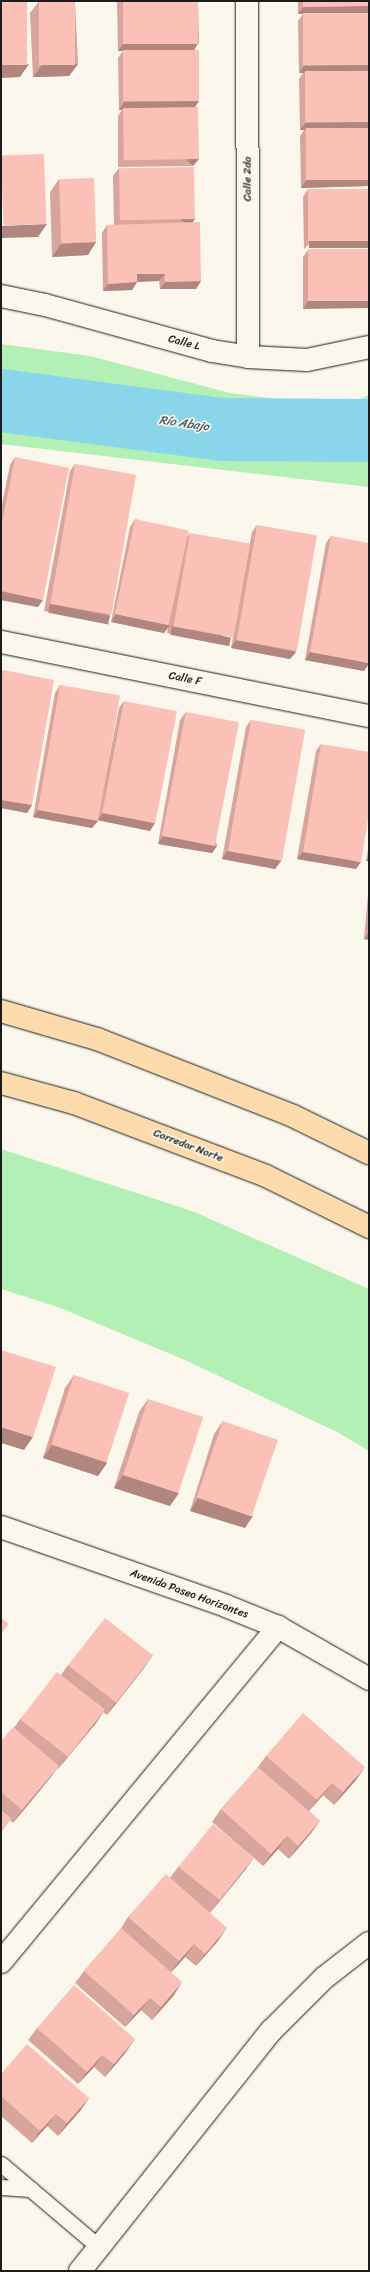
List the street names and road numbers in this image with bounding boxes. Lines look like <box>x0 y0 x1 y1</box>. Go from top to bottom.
street label: Calle 2da <box>241 157 255 201</box>
street label: Calle L <box>167 332 201 354</box>
street label: Calle F <box>167 669 203 689</box>
street label: Corredor Norte <box>151 1127 225 1165</box>
street label: Avenida Paseo Horizontes <box>128 1566 250 1622</box>

